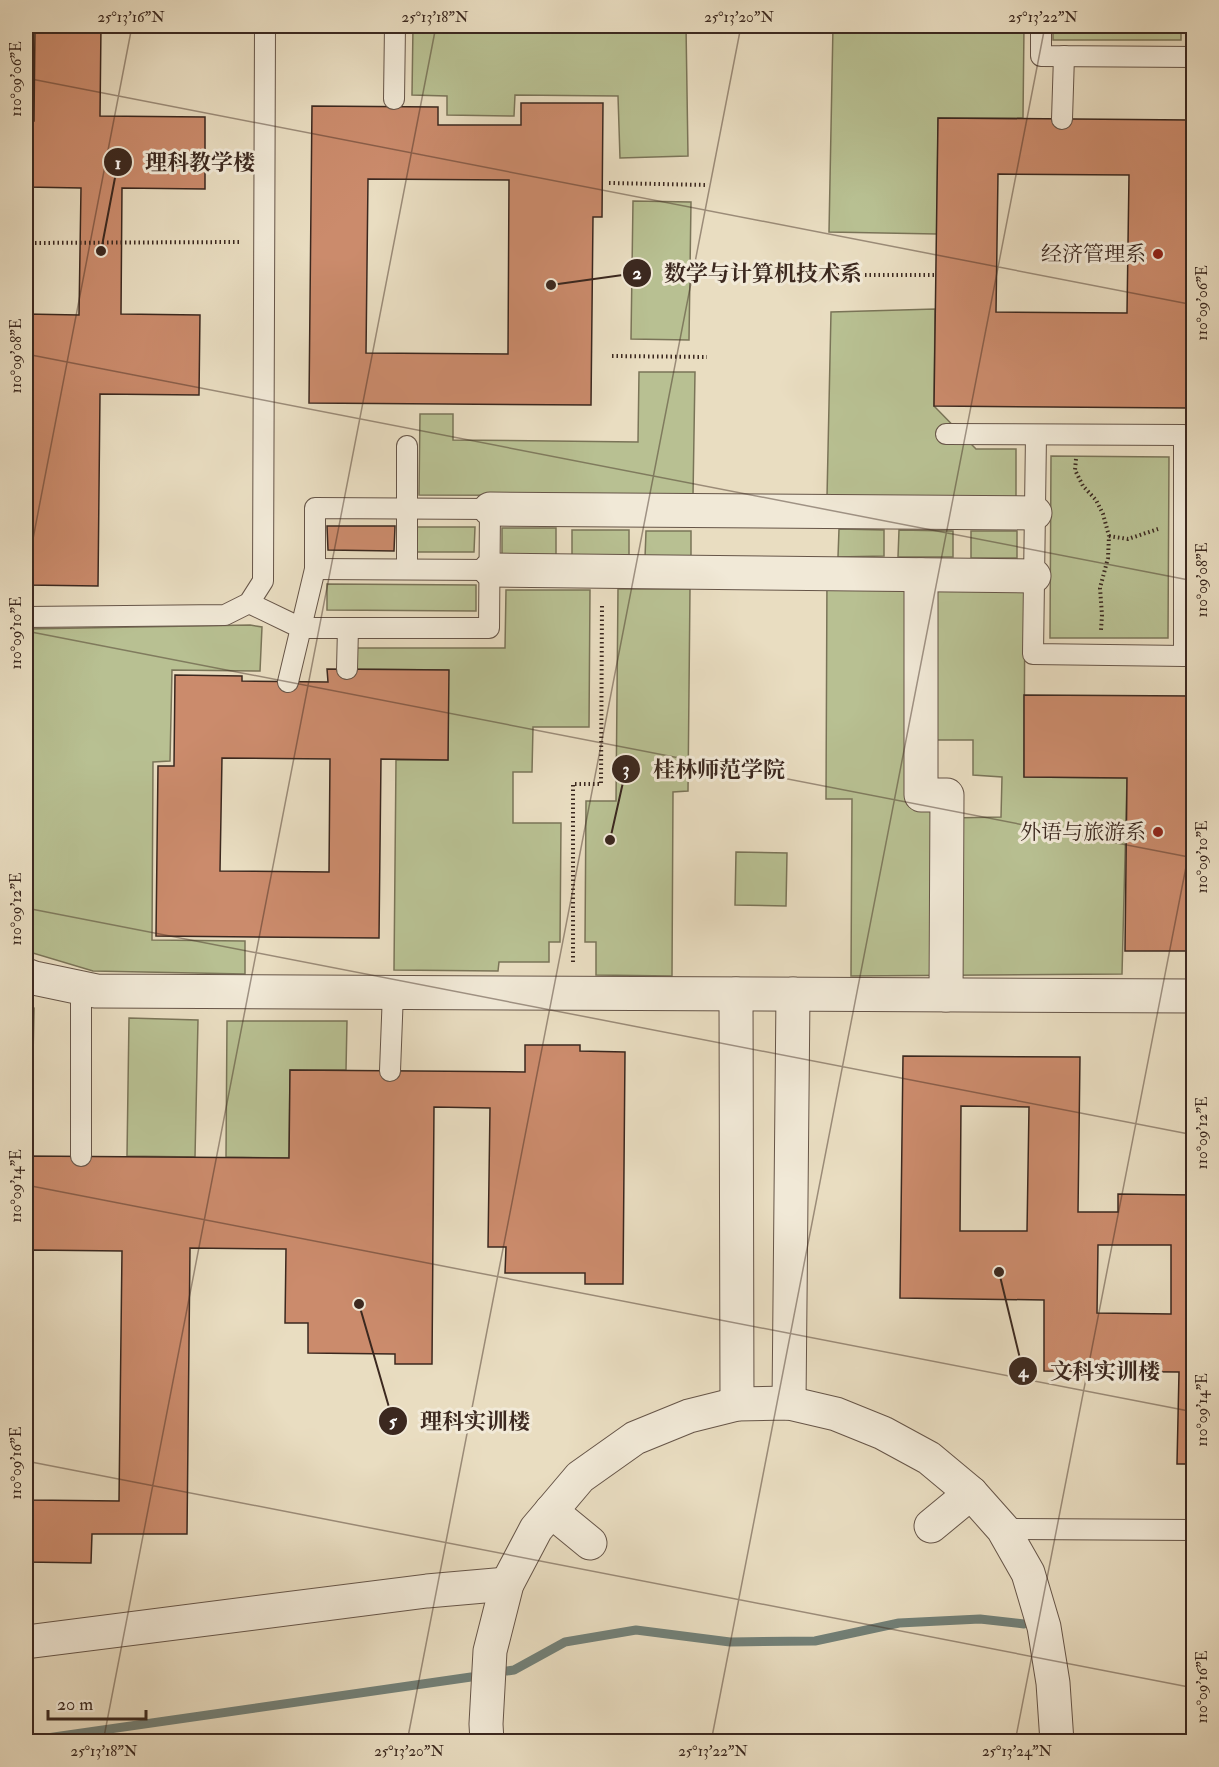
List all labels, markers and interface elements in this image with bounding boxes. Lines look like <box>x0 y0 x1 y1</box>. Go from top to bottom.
text: 25°13'16"N <box>97 8 165 27</box>
text: 25°13'18"N <box>402 8 469 27</box>
text: 25°13'20"N <box>704 8 774 27</box>
text: 25°13'22"N <box>1008 8 1078 27</box>
text: 110°09'06"E <box>7 41 26 117</box>
callout: 理科教学楼 <box>103 142 267 182</box>
text: 理科教学楼 <box>145 149 255 177</box>
text: 1 <box>115 152 121 175</box>
place label: 经济管理系 <box>1041 241 1146 268</box>
marker: 经济管理系 <box>1151 247 1165 261</box>
callout: 数学与计算机技术系 <box>622 253 874 293</box>
text: 数学与计算机技术系 <box>664 260 862 288</box>
text: 2 <box>632 262 642 285</box>
text: 110°09'06"E <box>1193 265 1212 341</box>
text: 110°09'08"E <box>7 318 26 393</box>
text: 110°09'08"E <box>1193 542 1212 617</box>
text: 110°09'10"E <box>7 596 26 670</box>
callout: 桂林师范学院 <box>611 749 797 789</box>
text: 桂林师范学院 <box>653 756 785 784</box>
text: 3 <box>623 758 630 781</box>
place label: 外语与旅游系 <box>1020 819 1146 846</box>
text: 110°09'10"E <box>1193 820 1212 894</box>
marker: 外语与旅游系 <box>1151 825 1165 839</box>
text: 110°09'12"E <box>7 872 26 946</box>
text: 110°09'12"E <box>1193 1096 1212 1170</box>
text: 110°09'14"E <box>7 1149 26 1223</box>
callout: 文科实训楼 <box>1008 1351 1172 1391</box>
text: 文科实训楼 <box>1050 1358 1160 1386</box>
text: 4 <box>1017 1360 1029 1383</box>
text: 110°09'14"E <box>1193 1373 1212 1447</box>
callout: 理科实训楼 <box>378 1401 542 1441</box>
text: 理科实训楼 <box>420 1408 530 1436</box>
text: 5 <box>389 1410 398 1433</box>
text: 110°09'16"E <box>7 1426 26 1500</box>
text: 110°09'16"E <box>1193 1650 1212 1724</box>
scale bar <box>48 1683 146 1721</box>
text: 20 m <box>57 1693 93 1716</box>
text: 25°13'18"N <box>71 1742 138 1761</box>
text: 25°13'20"N <box>374 1742 444 1761</box>
text: 25°13'22"N <box>678 1742 748 1761</box>
text: 25°13'24"N <box>982 1742 1053 1761</box>

